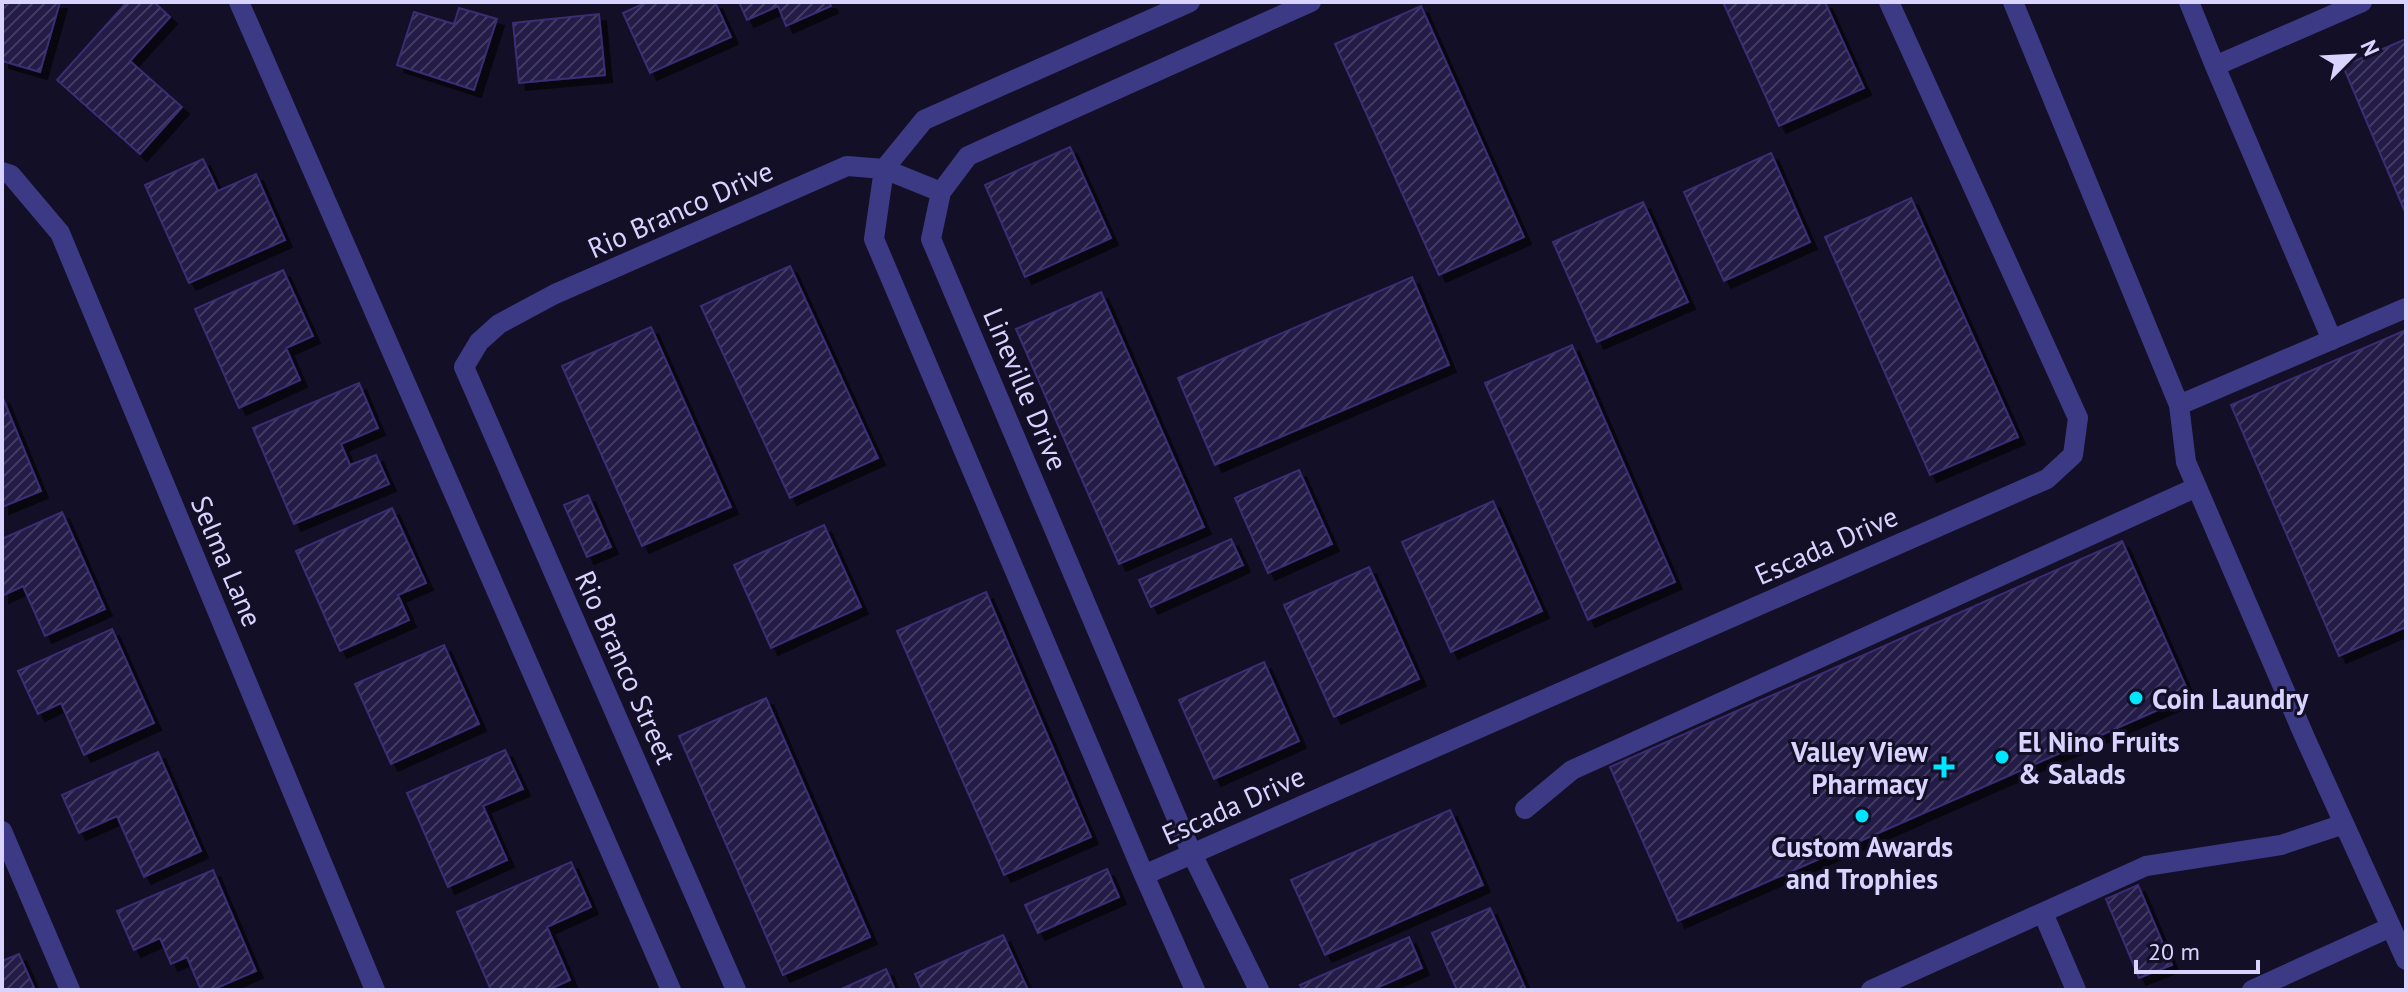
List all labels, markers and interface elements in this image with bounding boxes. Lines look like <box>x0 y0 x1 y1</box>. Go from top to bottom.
north arrow <box>2312 16 2392 96</box>
text: N <box>2355 36 2386 60</box>
street label: Rio Branco Drive <box>582 152 778 266</box>
street label: Lineville Drive <box>975 302 1077 476</box>
street label: Selma Lane <box>183 490 271 632</box>
street label: Escada Drive <box>1749 497 1903 593</box>
street label: Rio Branco Street <box>567 565 685 770</box>
place label: Coin Laundry <box>2152 680 2309 717</box>
marker: Coin Laundry <box>2127 689 2145 707</box>
place label: El Nino Fruits & Salads <box>2018 723 2180 792</box>
place label: Valley View Pharmacy <box>1790 733 1929 802</box>
marker: El Nino Fruits & Salads <box>1993 748 2011 766</box>
street label: Escada Drive <box>1156 757 1310 853</box>
marker: Valley View Pharmacy <box>1935 758 1953 776</box>
marker: Custom Awards and Trophies <box>1853 807 1871 825</box>
place label: Custom Awards and Trophies <box>1771 828 1953 897</box>
scale bar <box>2136 924 2258 974</box>
text: 20 m <box>2148 936 2200 967</box>

